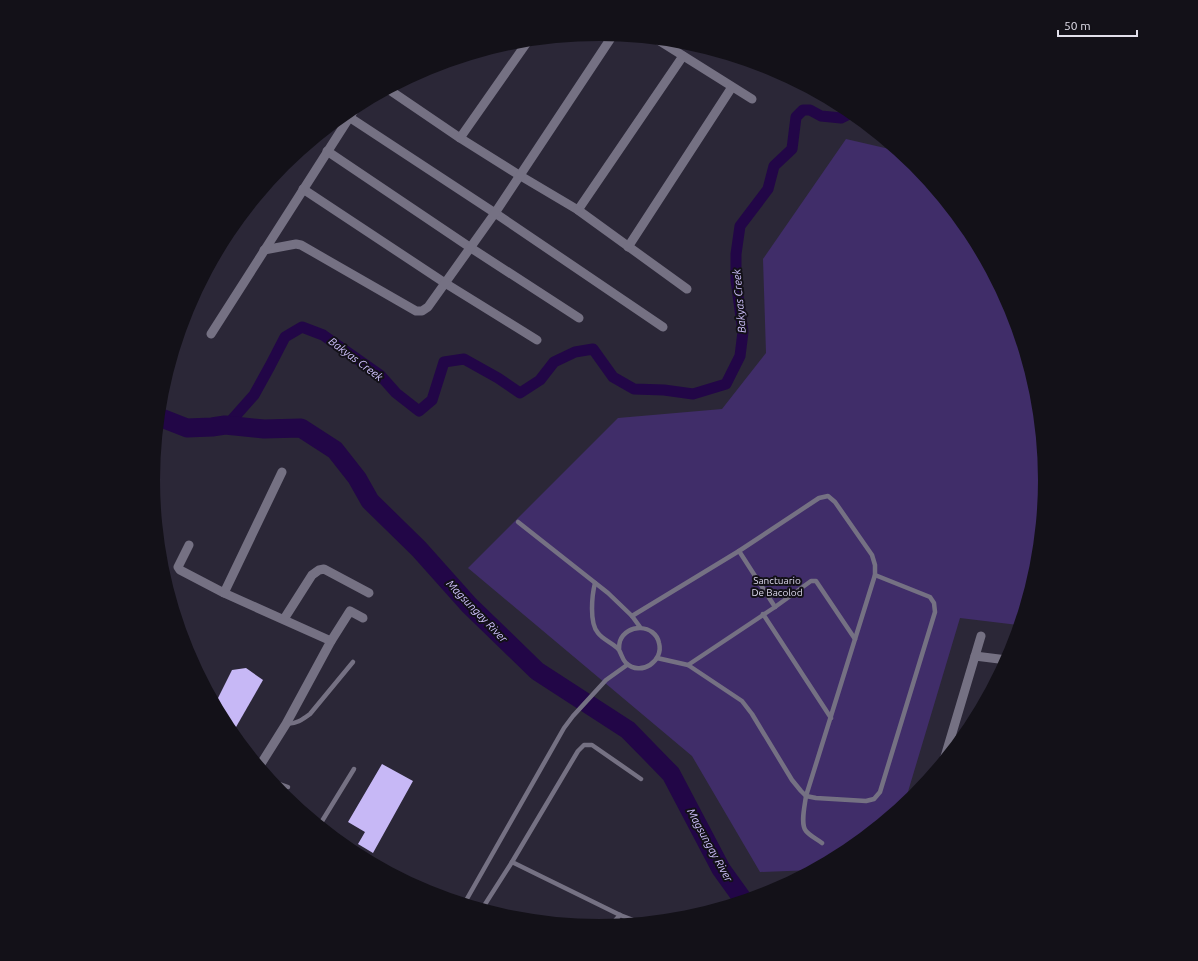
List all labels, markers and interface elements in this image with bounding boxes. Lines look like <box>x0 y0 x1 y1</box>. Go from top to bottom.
scale bar <box>1058 12 1137 38</box>
text: 50 m <box>1064 19 1091 32</box>
water label: Bakyas Creek <box>730 268 748 334</box>
water label: Bakyas Creek <box>327 335 386 383</box>
park label: Sanctuario De Bacolod <box>751 575 803 598</box>
water label: Magsungay River <box>444 577 510 645</box>
water label: Magsungay River <box>685 806 736 884</box>

